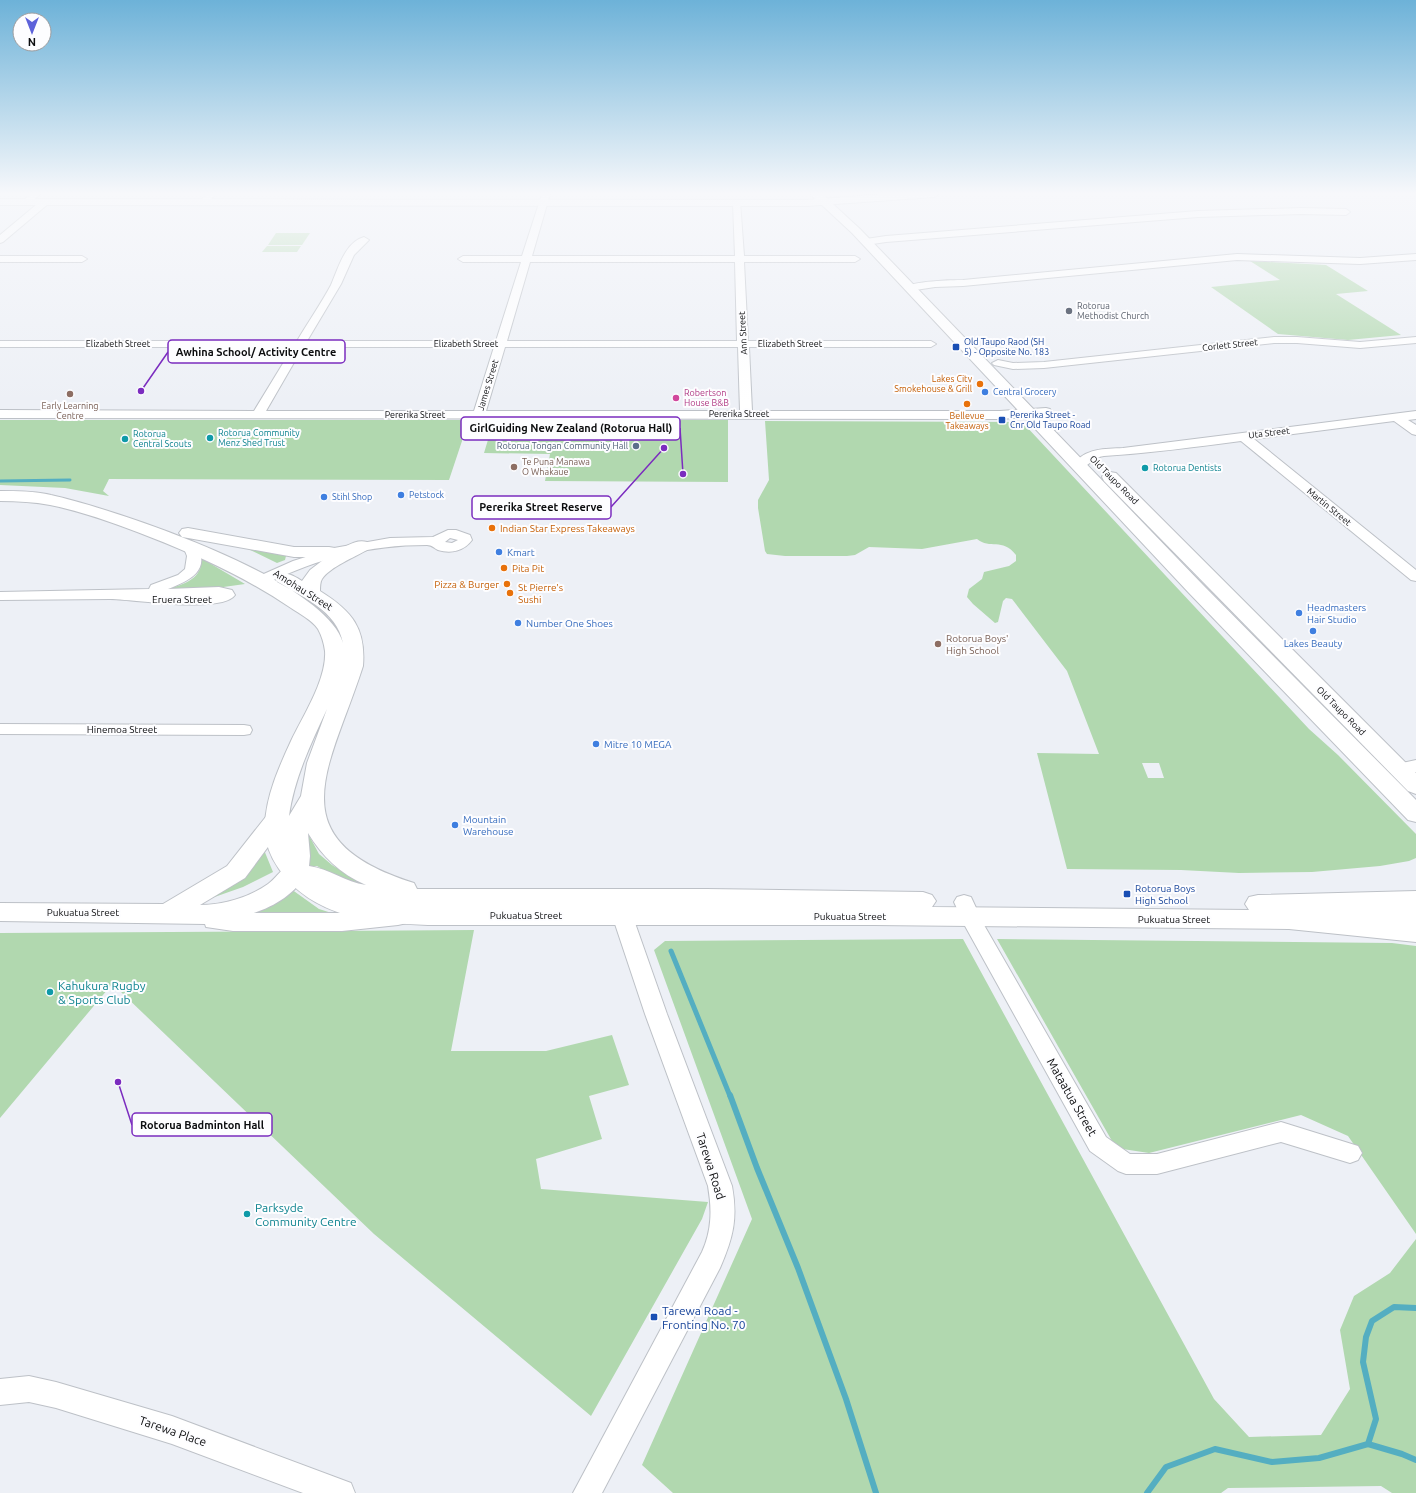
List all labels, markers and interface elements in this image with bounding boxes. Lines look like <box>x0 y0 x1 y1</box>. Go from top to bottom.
north arrow <box>12 12 52 52</box>
text: N <box>28 36 36 48</box>
place label: Rotorua Methodist Church <box>1077 301 1149 321</box>
marker: Rotorua Methodist Church <box>1064 306 1074 316</box>
street label: Ann Street <box>737 311 749 355</box>
place label: Old Taupo Raod (SH 5) - Opposite No. 183 <box>964 337 1049 357</box>
street label: Corlett Street <box>1202 337 1259 353</box>
street label: Elizabeth Street <box>86 339 151 349</box>
street label: Elizabeth Street <box>434 339 499 349</box>
street label: Elizabeth Street <box>758 339 823 349</box>
callout: Awhina School/ Activity Centre <box>168 340 345 363</box>
marker: Old Taupo Raod (SH 5) - Opposite No. 183 <box>951 342 961 352</box>
text: Awhina School/ Activity Centre <box>176 346 336 358</box>
street label: James Street <box>475 358 501 412</box>
place label: Lakes City Smokehouse & Grill <box>894 374 973 394</box>
marker: Lakes City Smokehouse & Grill <box>975 379 985 389</box>
marker: Central Grocery <box>980 387 990 397</box>
place label: Central Grocery <box>993 387 1057 397</box>
place label: Robertson House B&B <box>684 388 729 408</box>
marker: Early Learning Centre <box>65 389 75 399</box>
marker: Robertson House B&B <box>671 393 681 403</box>
marker: Bellevue Takeaways <box>962 399 972 409</box>
place label: Early Learning Centre <box>41 401 99 421</box>
street label: Pererika Street <box>709 409 770 419</box>
street label: Pererika Street <box>385 410 446 420</box>
place label: Pererika Street - Cnr Old Taupo Road <box>1010 410 1091 430</box>
place label: Bellevue Takeaways <box>945 411 989 431</box>
marker: Pererika Street - Cnr Old Taupo Road <box>997 415 1007 425</box>
callout: GirlGuiding New Zealand (Rotorua Hall) <box>461 417 680 440</box>
text: GirlGuiding New Zealand (Rotorua Hall) <box>470 422 672 435</box>
street label: Uta Street <box>1248 425 1291 440</box>
place label: Rotorua Community Menz Shed Trust <box>218 428 300 448</box>
place label: Rotorua Central Scouts <box>133 429 191 449</box>
marker: Rotorua Community Menz Shed Trust <box>205 433 215 443</box>
marker: Rotorua Central Scouts <box>120 434 130 444</box>
place label: Rotorua Tongan Community Hall <box>497 441 629 451</box>
marker: Rotorua Tongan Community Hall <box>631 441 641 451</box>
street label: Old Taupo Road <box>1088 454 1140 506</box>
place label: Te Puna Manawa O Whakaue <box>522 457 590 477</box>
marker: Te Puna Manawa O Whakaue <box>509 462 519 472</box>
marker: Rotorua Dentists <box>1140 463 1150 473</box>
place label: Rotorua Dentists <box>1153 463 1222 473</box>
street label: Martin Street <box>1305 486 1353 528</box>
marker: Petstock <box>396 490 406 500</box>
place label: Petstock <box>409 490 445 500</box>
marker: Stihl Shop <box>319 492 329 502</box>
place label: Stihl Shop <box>332 492 372 502</box>
callout: Pererika Street Reserve <box>472 496 611 519</box>
text: Pererika Street Reserve <box>479 501 603 513</box>
marker: Indian Star Express Takeaways <box>487 523 497 533</box>
place label: Indian Star Express Takeaways <box>500 523 635 534</box>
marker: Kmart <box>494 547 504 557</box>
place label: Kmart <box>507 547 535 558</box>
marker: Pita Pit <box>499 563 509 573</box>
place label: Pita Pit <box>512 563 544 574</box>
street label: Amohau Street <box>271 567 335 613</box>
place label: Pizza & Burger <box>434 579 499 590</box>
marker: Pizza & Burger <box>502 579 512 589</box>
place label: St Pierre's Sushi <box>518 582 563 605</box>
marker: St Pierre's Sushi <box>505 588 515 598</box>
street label: Eruera Street <box>152 594 212 605</box>
place label: Headmasters Hair Studio <box>1307 602 1366 625</box>
marker: Headmasters Hair Studio <box>1294 608 1304 618</box>
marker: Number One Shoes <box>513 618 523 628</box>
place label: Number One Shoes <box>526 618 613 629</box>
marker: Lakes Beauty <box>1308 626 1318 636</box>
place label: Rotorua Boys' High School <box>946 633 1008 656</box>
place label: Lakes Beauty <box>1284 638 1343 649</box>
marker: Rotorua Boys' High School <box>933 639 943 649</box>
street label: Old Taupo Road <box>1315 685 1367 737</box>
street label: Hinemoa Street <box>87 724 157 735</box>
marker: Mitre 10 MEGA <box>591 739 601 749</box>
place label: Mitre 10 MEGA <box>604 739 672 750</box>
place label: Mountain Warehouse <box>463 814 514 837</box>
marker: Mountain Warehouse <box>450 820 460 830</box>
place label: Rotorua Boys High School <box>1135 883 1195 906</box>
marker: Rotorua Boys High School <box>1122 889 1132 899</box>
street label: Pukuatua Street <box>47 907 119 918</box>
street label: Pukuatua Street <box>490 910 562 921</box>
street label: Pukuatua Street <box>814 911 886 922</box>
street label: Pukuatua Street <box>1138 914 1210 925</box>
place label: Kahukura Rugby & Sports Club <box>58 979 146 1006</box>
marker: Kahukura Rugby & Sports Club <box>45 987 55 997</box>
street label: Mataatua Street <box>1044 1056 1100 1138</box>
callout: Rotorua Badminton Hall <box>132 1113 272 1136</box>
text: Rotorua Badminton Hall <box>140 1119 265 1131</box>
street label: Tarewa Road <box>694 1131 728 1201</box>
place label: Parksyde Community Centre <box>255 1201 357 1228</box>
marker: Parksyde Community Centre <box>242 1209 252 1219</box>
place label: Tarewa Road - Fronting No. 70 <box>662 1304 746 1331</box>
marker: Tarewa Road - Fronting No. 70 <box>649 1312 659 1322</box>
street label: Tarewa Place <box>138 1413 208 1449</box>

